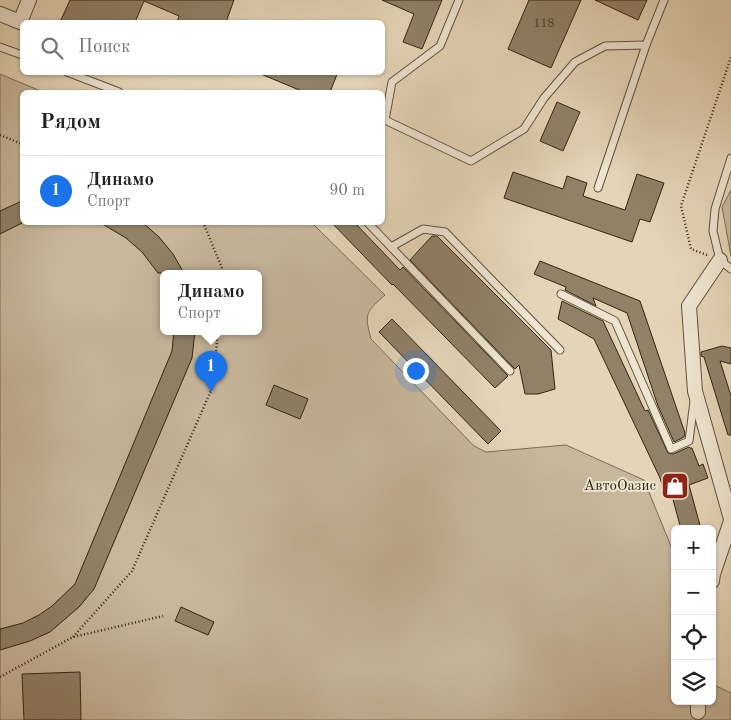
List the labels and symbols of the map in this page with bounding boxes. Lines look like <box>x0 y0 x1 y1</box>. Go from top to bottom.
house number: 118 <box>534 18 554 30</box>
pin: 1 <box>195 351 227 392</box>
your location <box>403 358 429 384</box>
shop icon: АвтоОазис <box>660 471 690 501</box>
place label: АвтоОазис <box>584 479 656 494</box>

